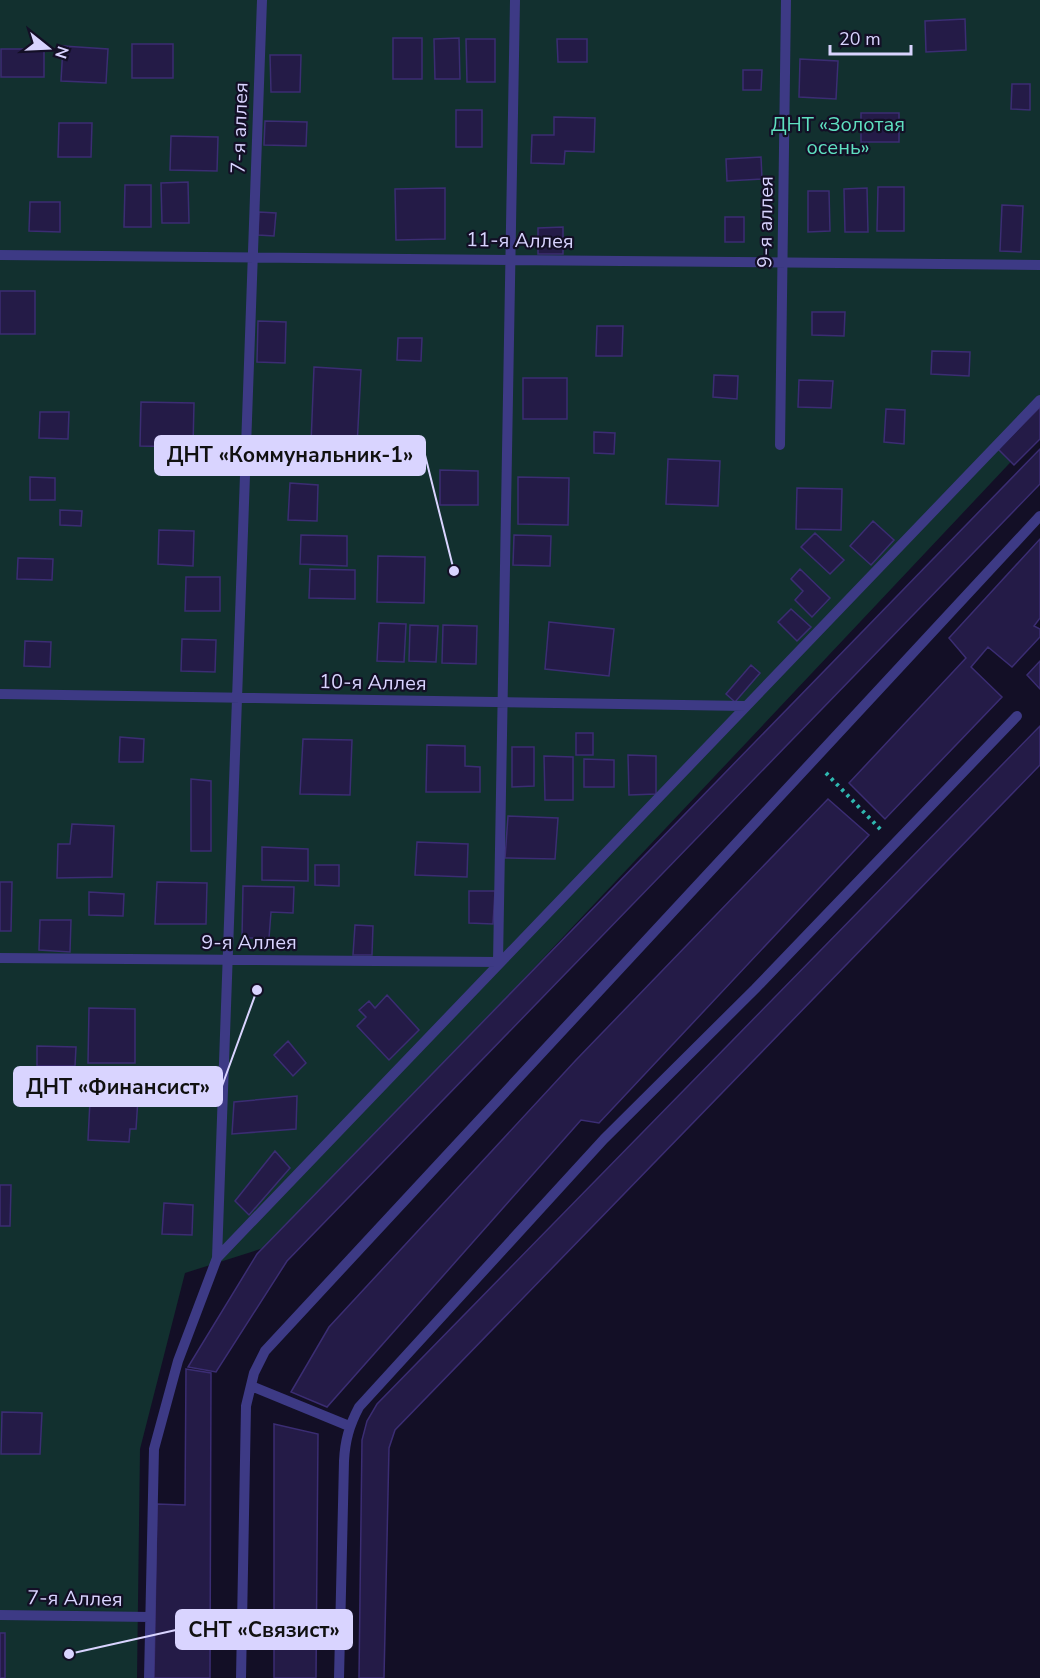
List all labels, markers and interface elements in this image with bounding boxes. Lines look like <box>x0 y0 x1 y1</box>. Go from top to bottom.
north arrow <box>18 18 78 78</box>
scale bar <box>830 18 911 56</box>
text: 20 m <box>839 27 881 51</box>
text: N <box>49 43 74 61</box>
street label: 7-я аллея <box>224 82 255 174</box>
park label: ДНТ «Золотая осень» <box>771 111 905 161</box>
street label: 9-я аллея <box>751 176 780 268</box>
street label: 11-я Аллея <box>466 226 574 255</box>
callout: ДНТ «Коммунальник-1» <box>155 436 425 475</box>
text: ДНТ «Коммунальник-1» <box>167 441 413 469</box>
street label: 10-я Аллея <box>319 668 427 697</box>
street label: 9-я Аллея <box>201 929 297 956</box>
callout: ДНТ «Финансист» <box>14 1067 222 1106</box>
text: ДНТ «Финансист» <box>26 1073 210 1101</box>
street label: 7-я Аллея <box>27 1584 123 1613</box>
callout: СНТ «Связист» <box>176 1610 352 1649</box>
text: СНТ «Связист» <box>188 1616 340 1644</box>

